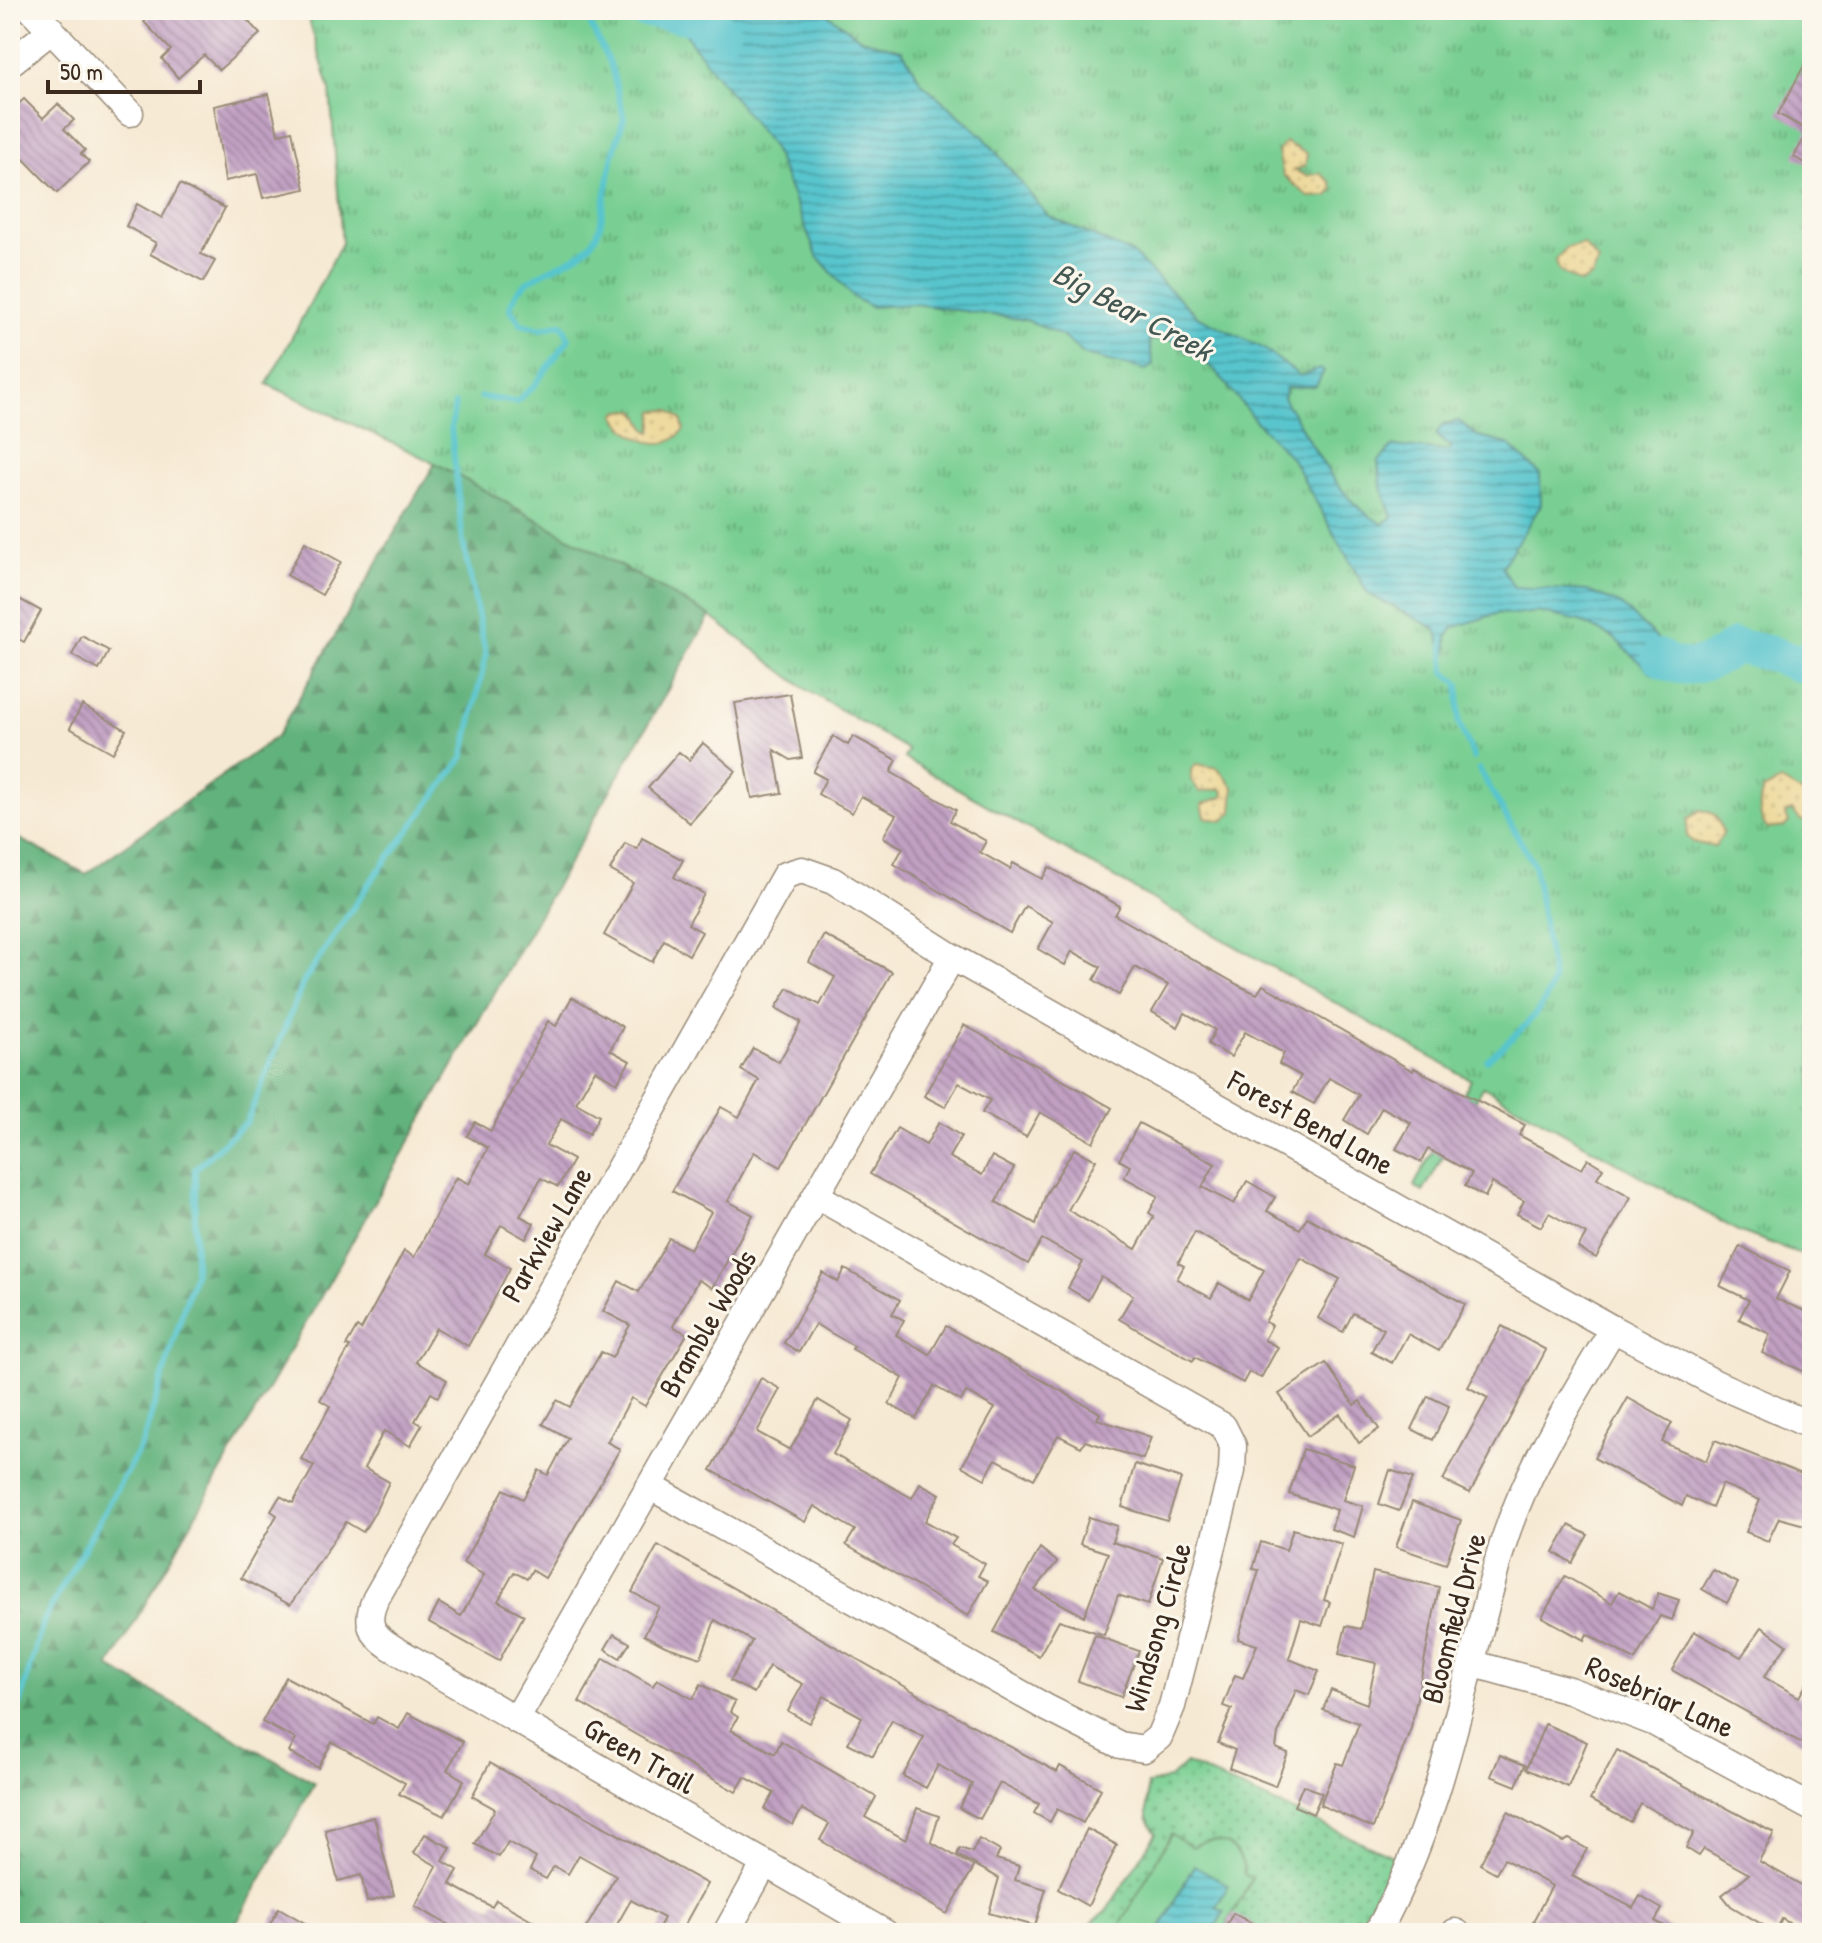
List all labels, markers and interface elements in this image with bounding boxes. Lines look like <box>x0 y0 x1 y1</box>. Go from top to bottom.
scale bar <box>48 44 200 94</box>
text: 50 m <box>60 55 103 87</box>
water label: Big Bear Creek <box>1046 251 1223 372</box>
street label: Forest Bend Lane <box>1220 1060 1401 1184</box>
street label: Parkview Lane <box>491 1159 601 1309</box>
street label: Bramble Woods <box>649 1242 765 1404</box>
street label: Bloomfield Drive <box>1411 1528 1495 1708</box>
street label: Windsong Circle <box>1114 1538 1200 1716</box>
street label: Rosebriar Lane <box>1579 1646 1741 1747</box>
street label: Green Trail <box>577 1707 703 1803</box>

